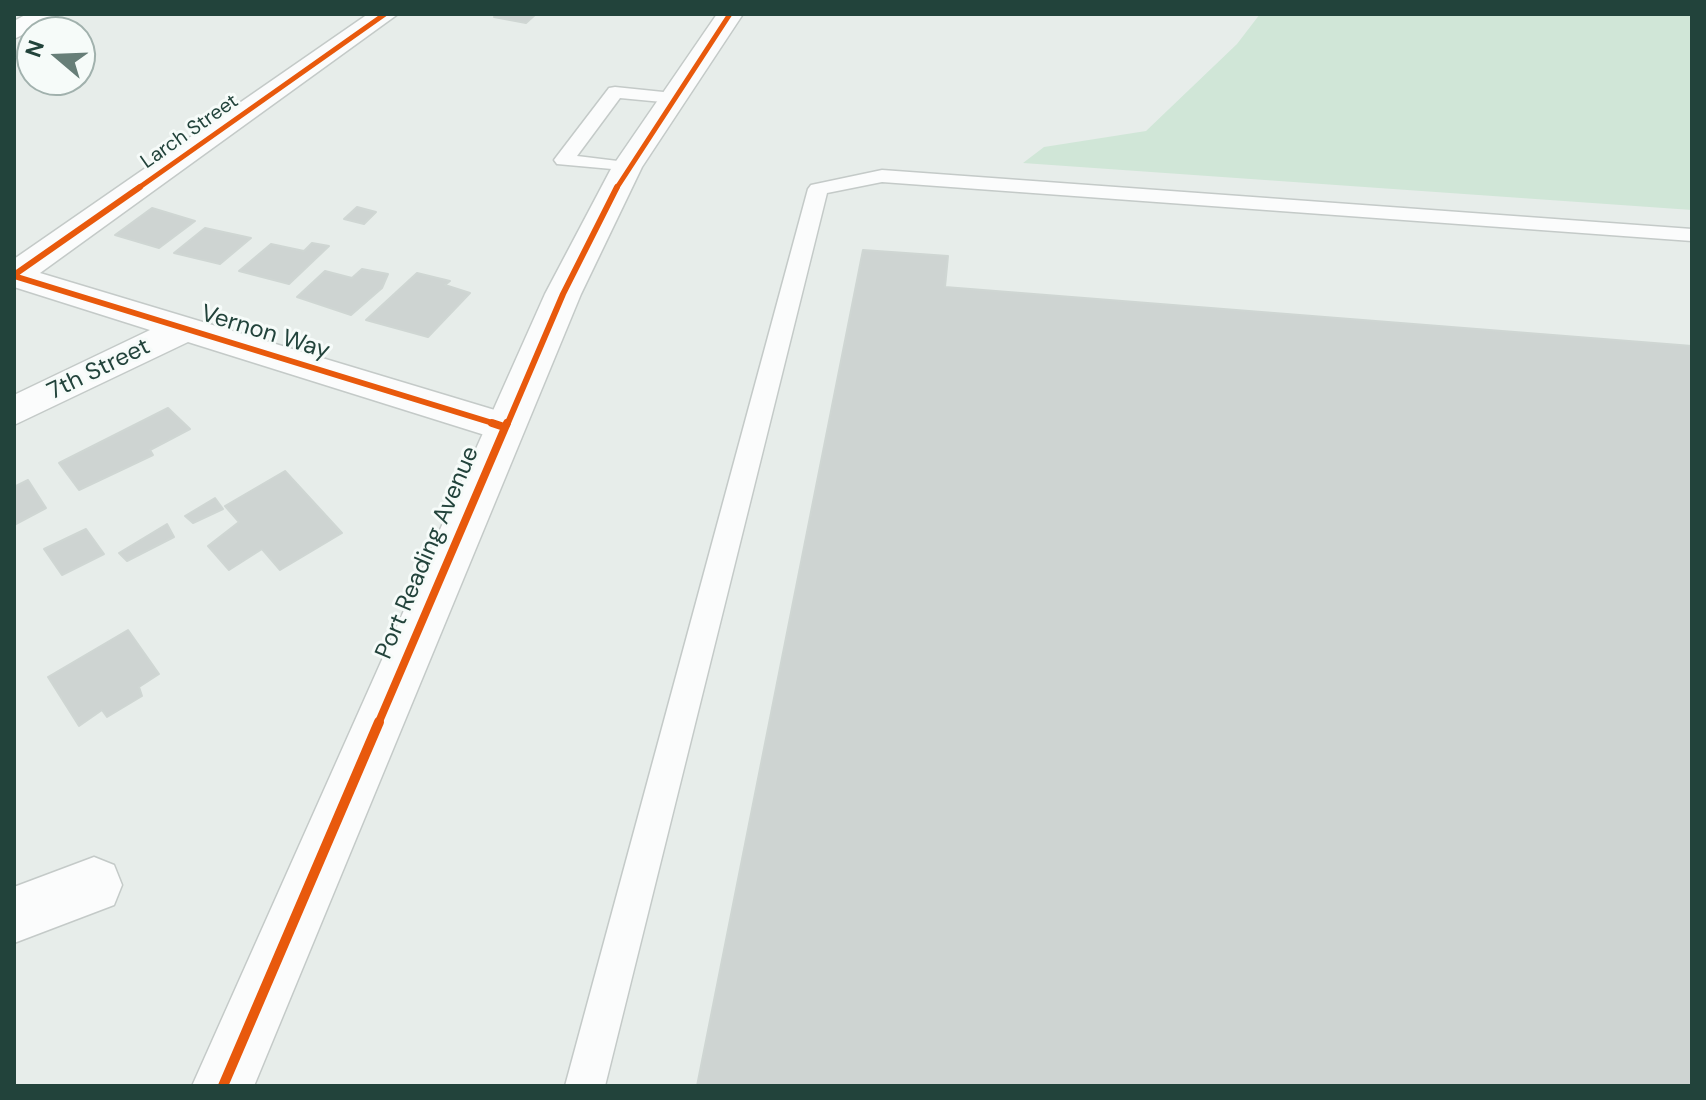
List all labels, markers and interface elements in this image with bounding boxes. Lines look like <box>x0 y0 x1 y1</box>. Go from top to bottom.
north arrow <box>16 16 96 96</box>
text: N <box>18 36 51 61</box>
street label: Larch Street <box>137 90 243 174</box>
street label: Vernon Way <box>197 300 333 366</box>
street label: 7th Street <box>43 333 155 407</box>
street label: Port Reading Avenue <box>370 442 486 664</box>

